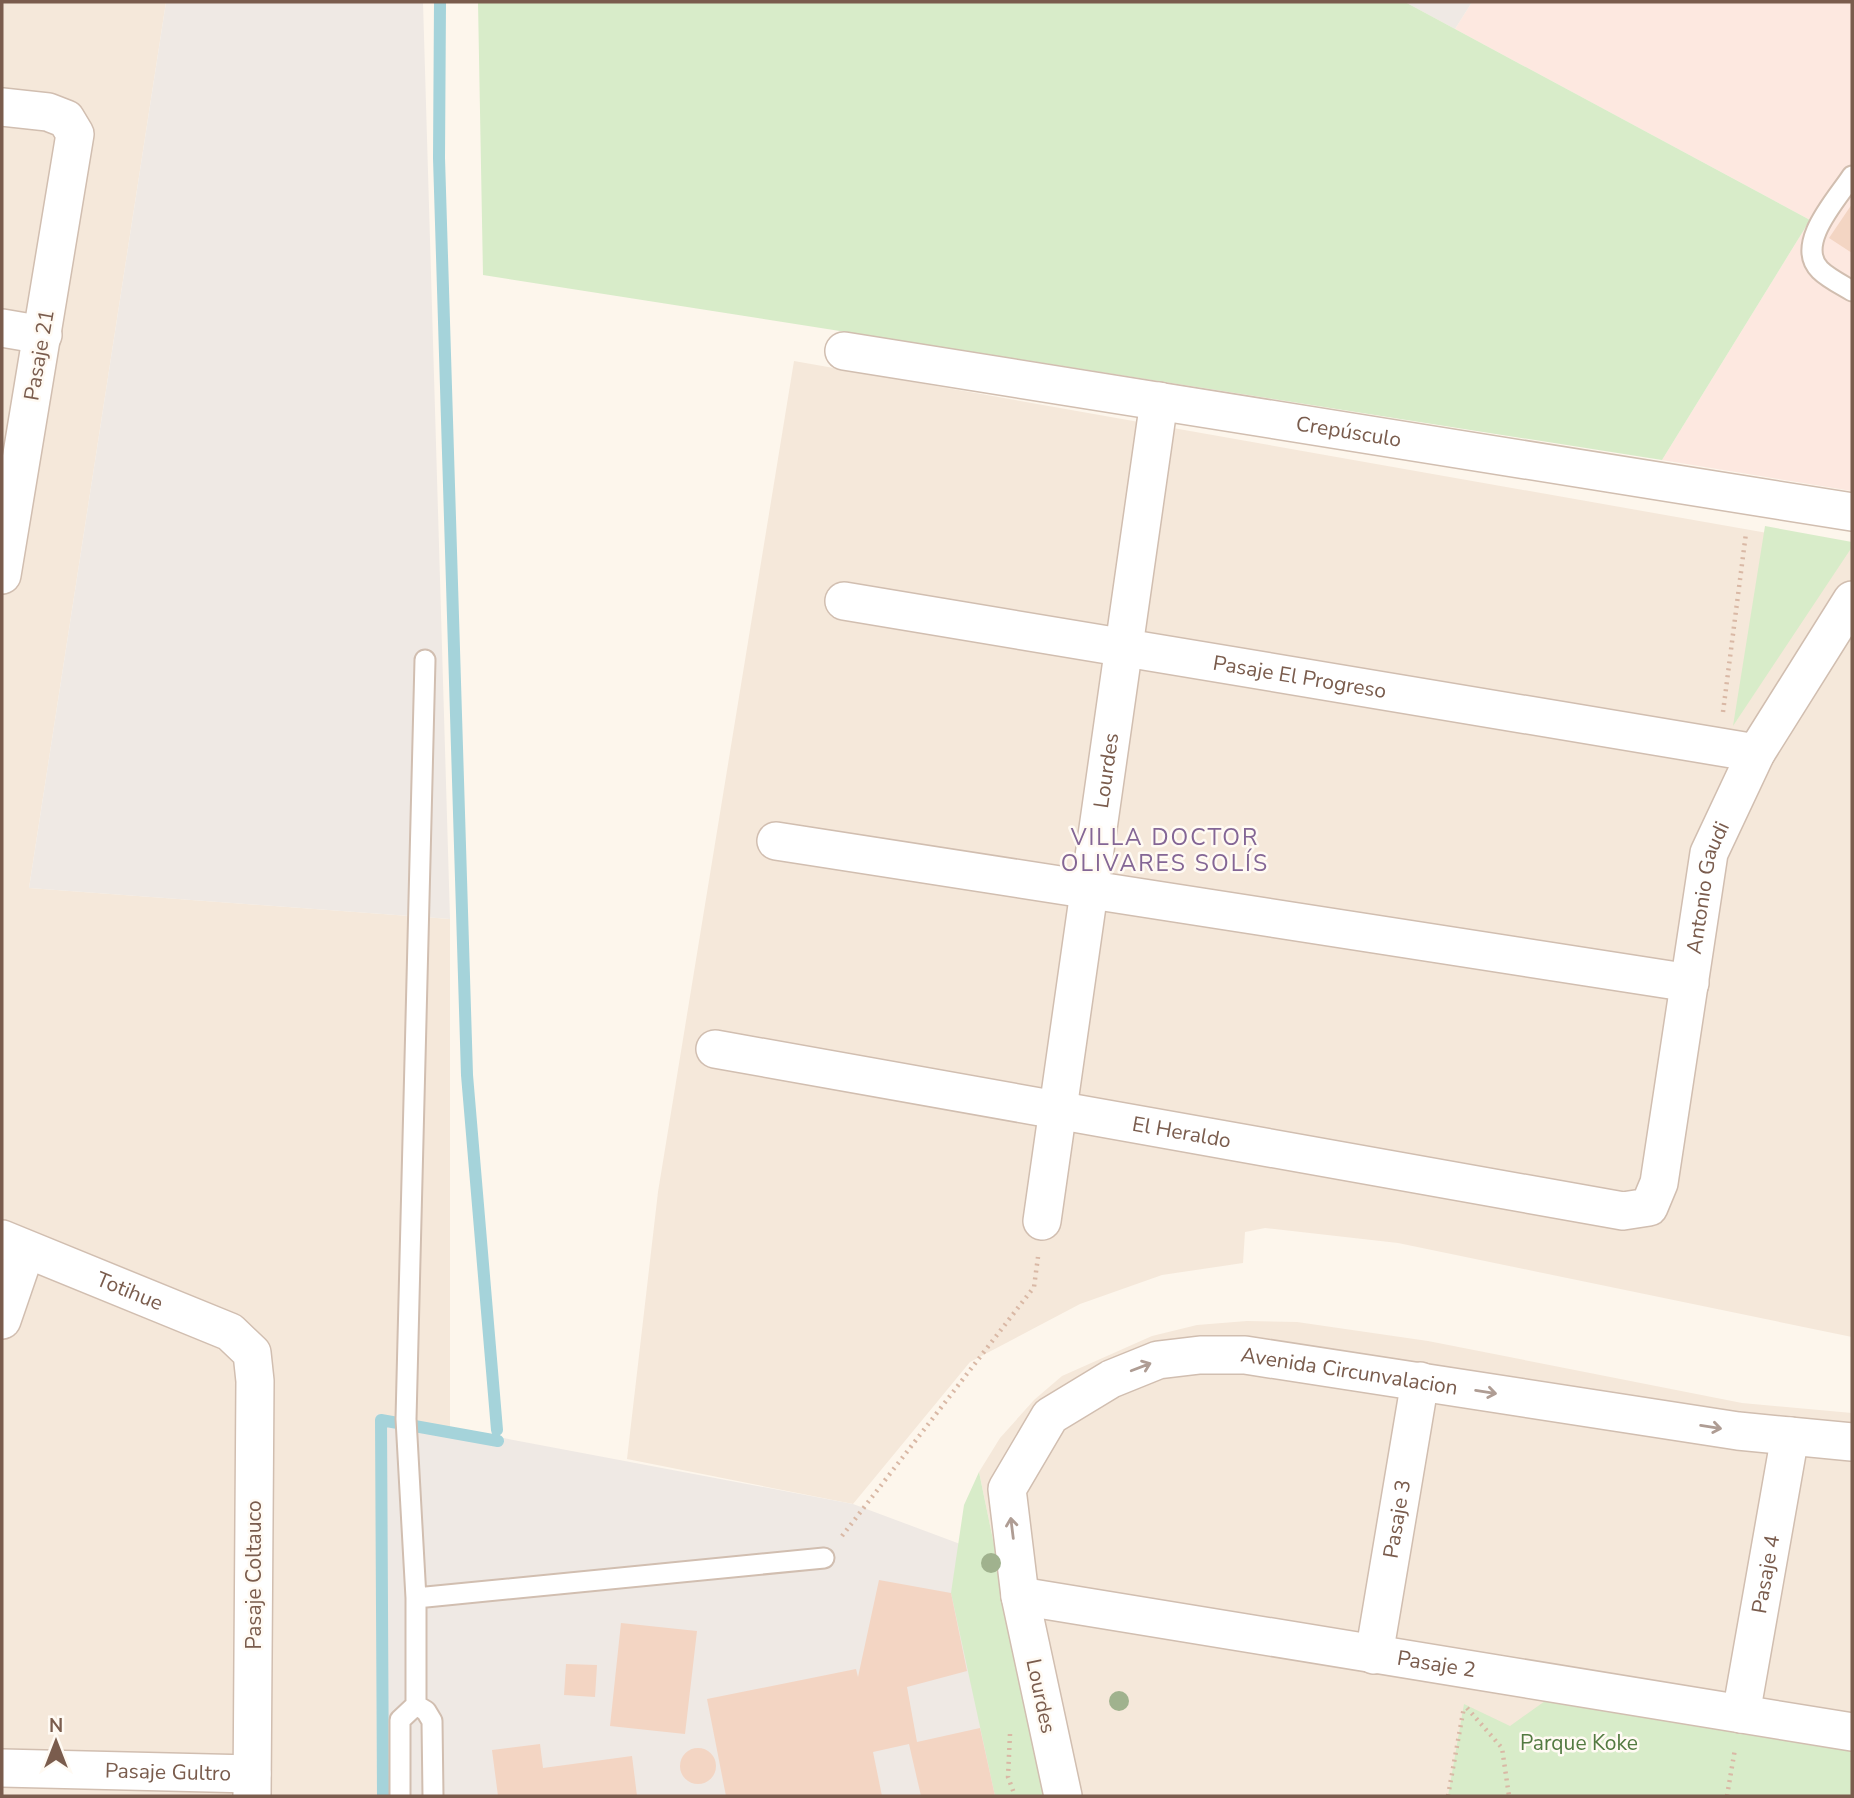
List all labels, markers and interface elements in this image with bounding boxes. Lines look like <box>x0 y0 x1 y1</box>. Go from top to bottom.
street label: Pasaje 21 <box>17 307 61 403</box>
street label: Crepúsculo <box>1294 409 1403 454</box>
street label: Pasaje El Progreso <box>1211 649 1389 705</box>
street label: Lourdes <box>1087 731 1125 810</box>
street label: Antonio Gaudi <box>1680 817 1736 956</box>
district label: VILLA DOCTOR OLIVARES SOLÍS <box>1061 822 1269 879</box>
street label: El Heraldo <box>1130 1110 1233 1155</box>
street label: Totihue <box>92 1265 167 1317</box>
street label: Avenida Circunvalacion <box>1239 1341 1460 1402</box>
one-way arrow <box>1129 1360 1151 1373</box>
one-way arrow <box>1475 1386 1497 1399</box>
one-way arrow <box>1699 1421 1722 1434</box>
street label: Pasaje 3 <box>1376 1477 1417 1560</box>
street label: Pasaje Coltauco <box>240 1500 268 1650</box>
one-way arrow <box>1005 1517 1018 1540</box>
street label: Pasaje 4 <box>1745 1533 1786 1616</box>
street label: Pasaje 2 <box>1395 1644 1478 1684</box>
street label: Lourdes <box>1019 1656 1063 1736</box>
north arrow <box>21 1707 91 1777</box>
text: N <box>49 1713 63 1739</box>
park label: Parque Koke <box>1520 1729 1638 1757</box>
street label: Pasaje Gultro <box>105 1756 231 1787</box>

